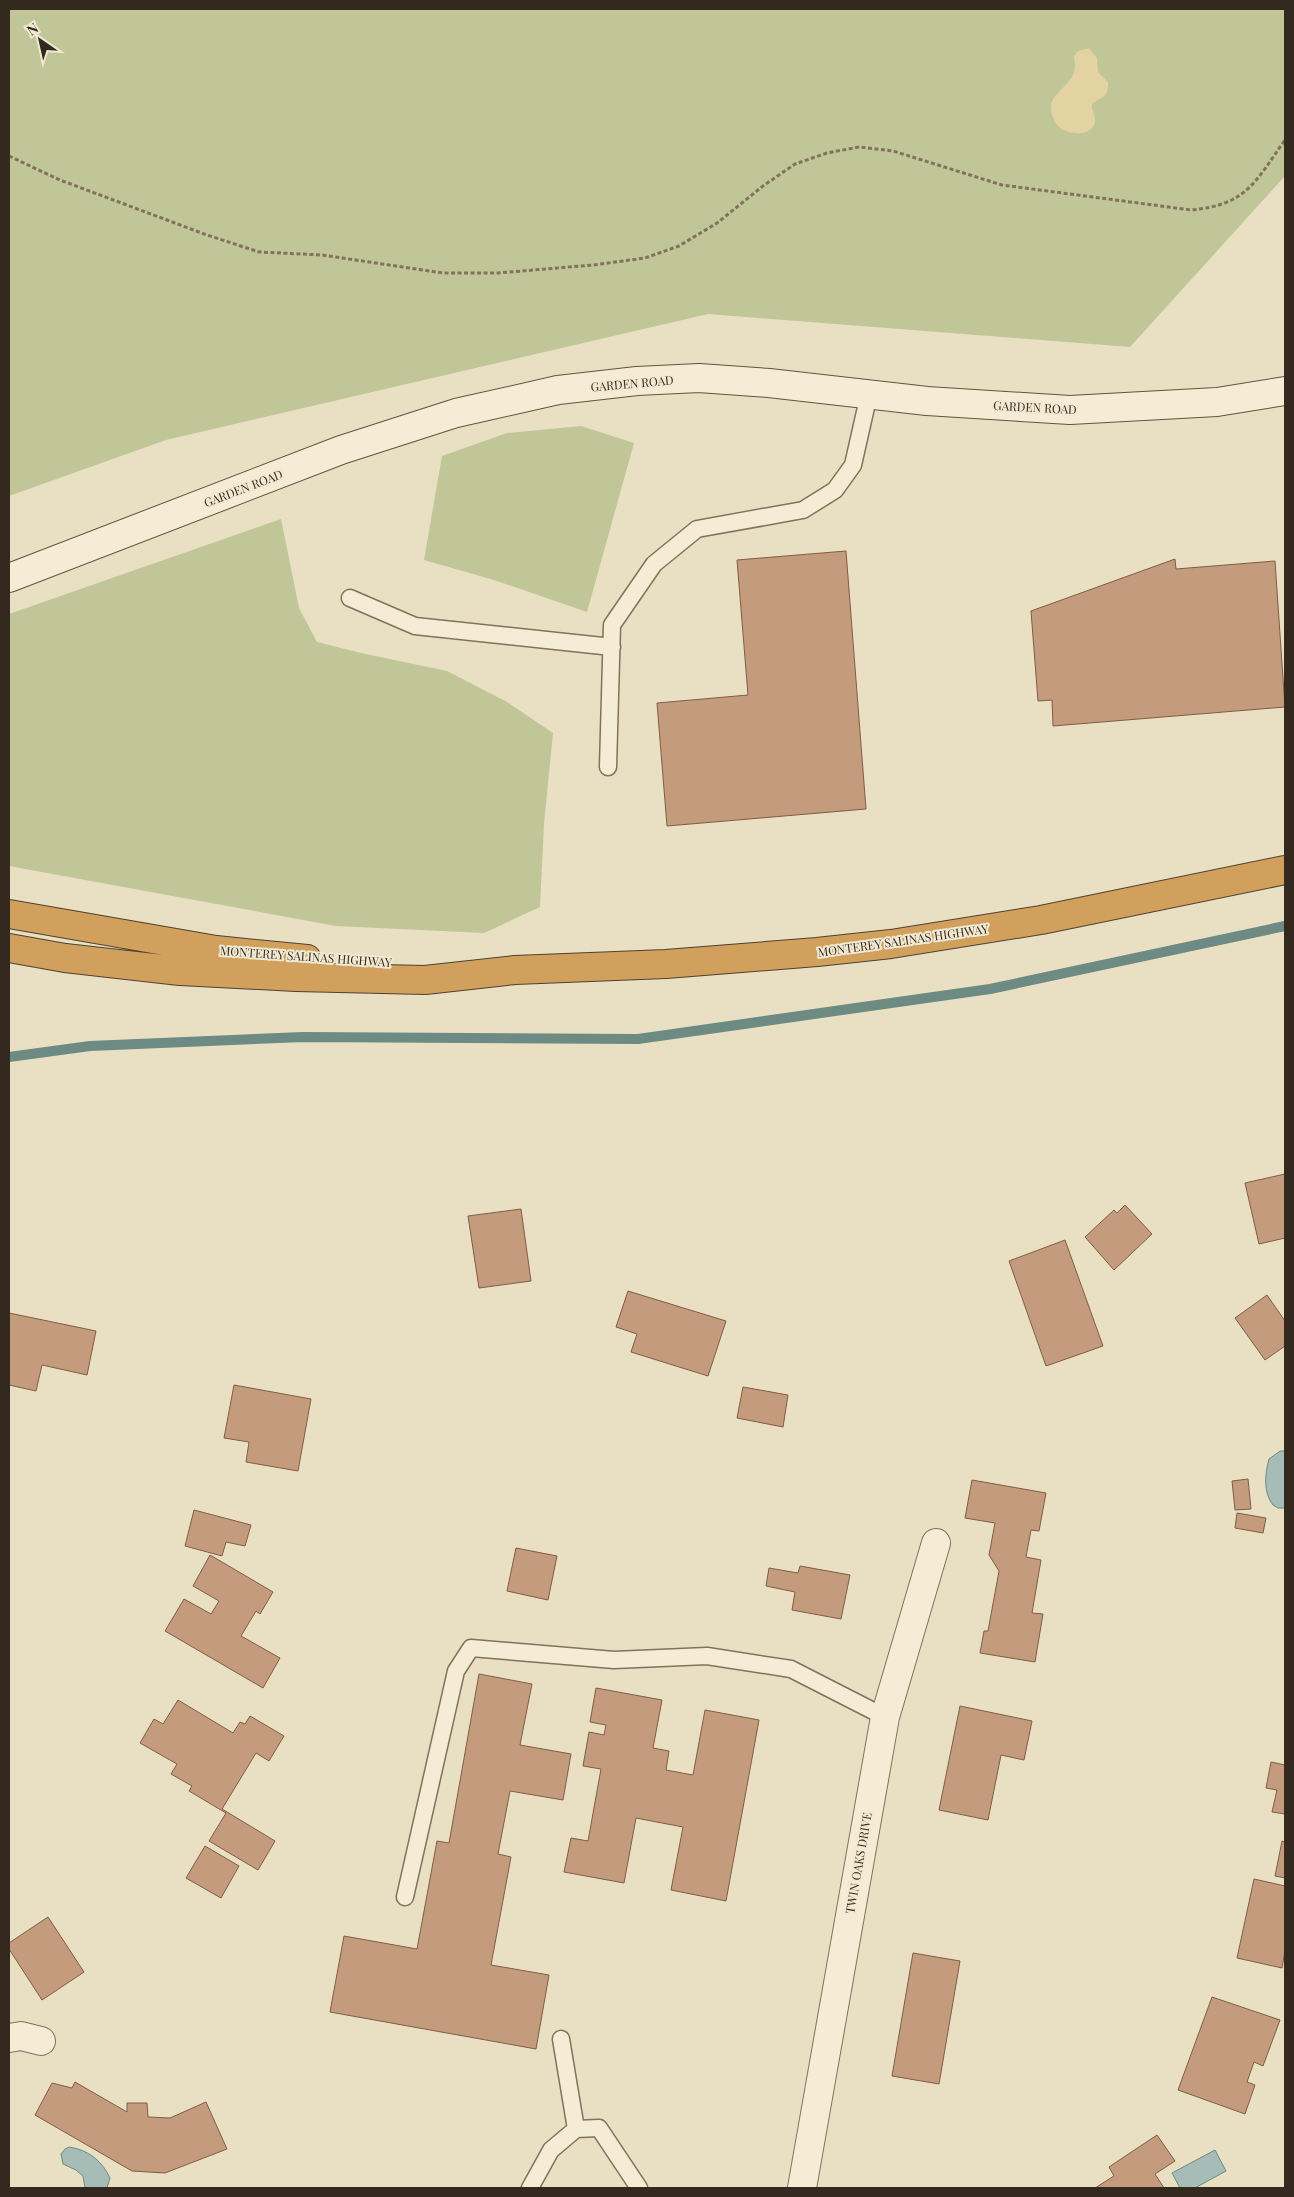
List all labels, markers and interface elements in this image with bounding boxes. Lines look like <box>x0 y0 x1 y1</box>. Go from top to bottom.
north arrow <box>15 15 65 65</box>
text: N <box>23 18 42 40</box>
street label: GARDEN ROAD <box>590 371 675 395</box>
street label: GARDEN ROAD <box>993 397 1077 417</box>
street label: GARDEN ROAD <box>201 465 285 510</box>
street label: MONTEREY SALINAS HIGHWAY <box>817 920 990 960</box>
street label: MONTEREY SALINAS HIGHWAY <box>220 942 393 970</box>
street label: TWIN OAKS DRIVE <box>841 1811 875 1915</box>

